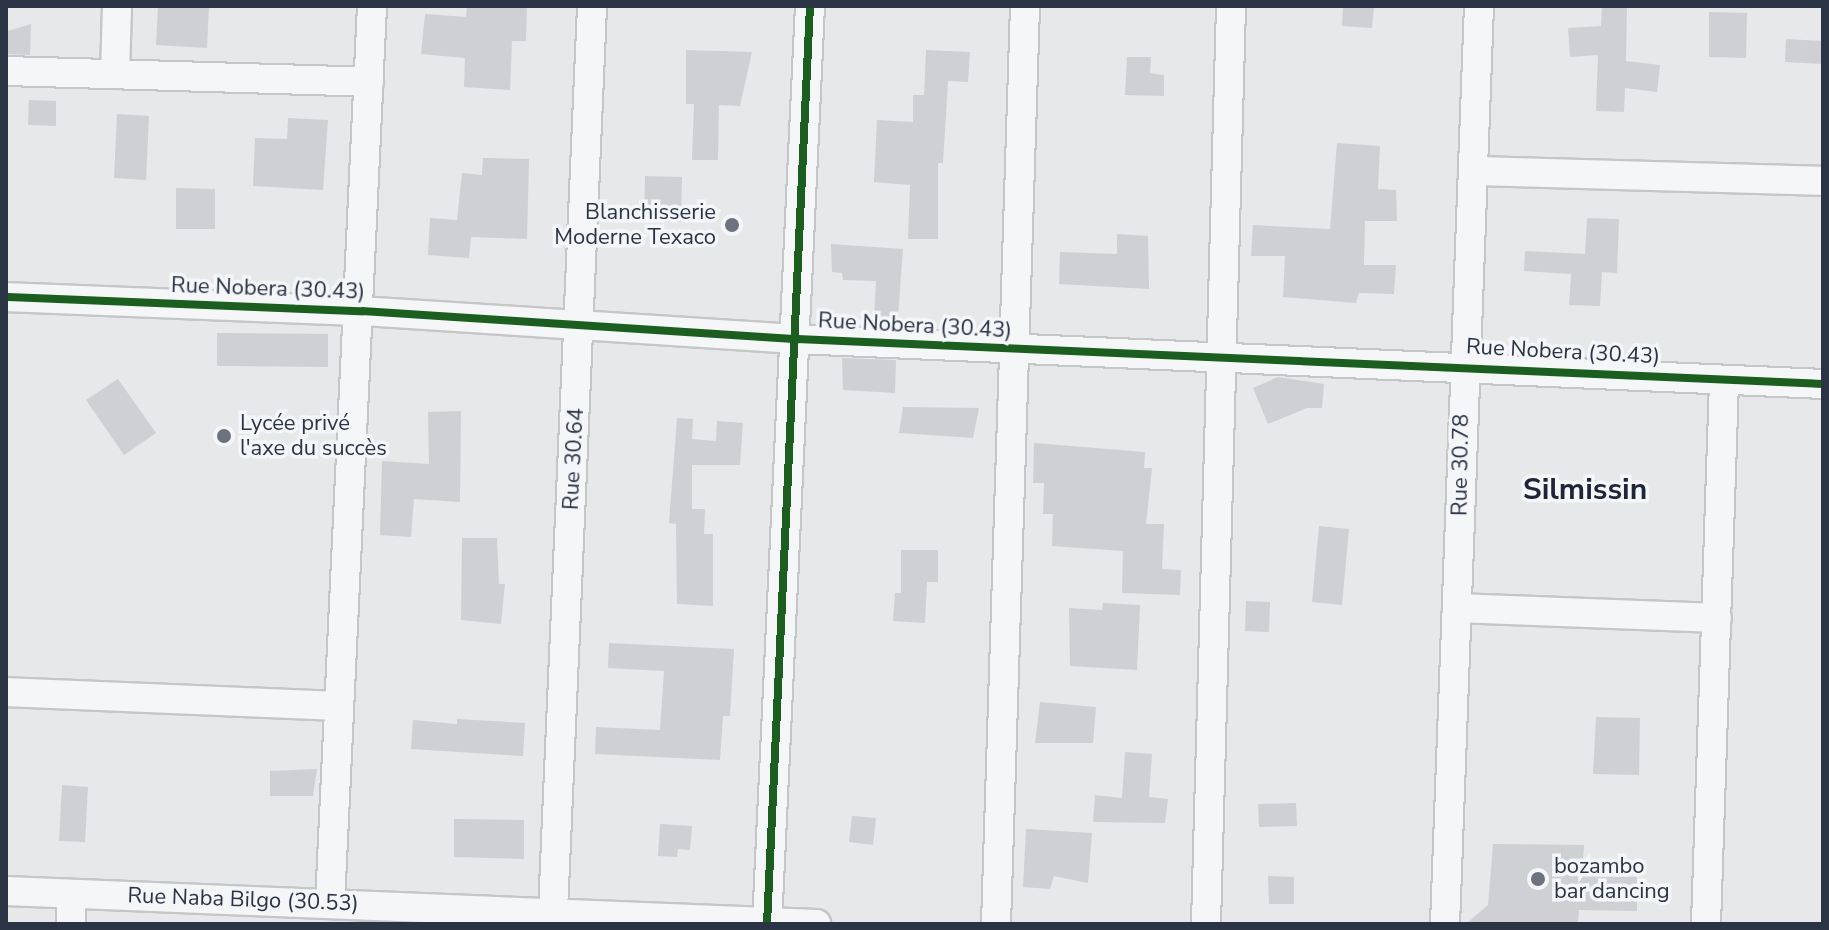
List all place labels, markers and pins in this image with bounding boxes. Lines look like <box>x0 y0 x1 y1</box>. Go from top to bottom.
place label: Blanchisserie Moderne Texaco <box>554 199 716 250</box>
marker: Blanchisserie Moderne Texaco <box>723 216 741 234</box>
place label: Lycée privé l'axe du succès <box>240 410 387 462</box>
marker: Lycée privé l'axe du succès <box>215 427 233 445</box>
place label: bozambo bar dancing <box>1554 853 1670 904</box>
marker: bozambo bar dancing <box>1529 870 1547 888</box>

